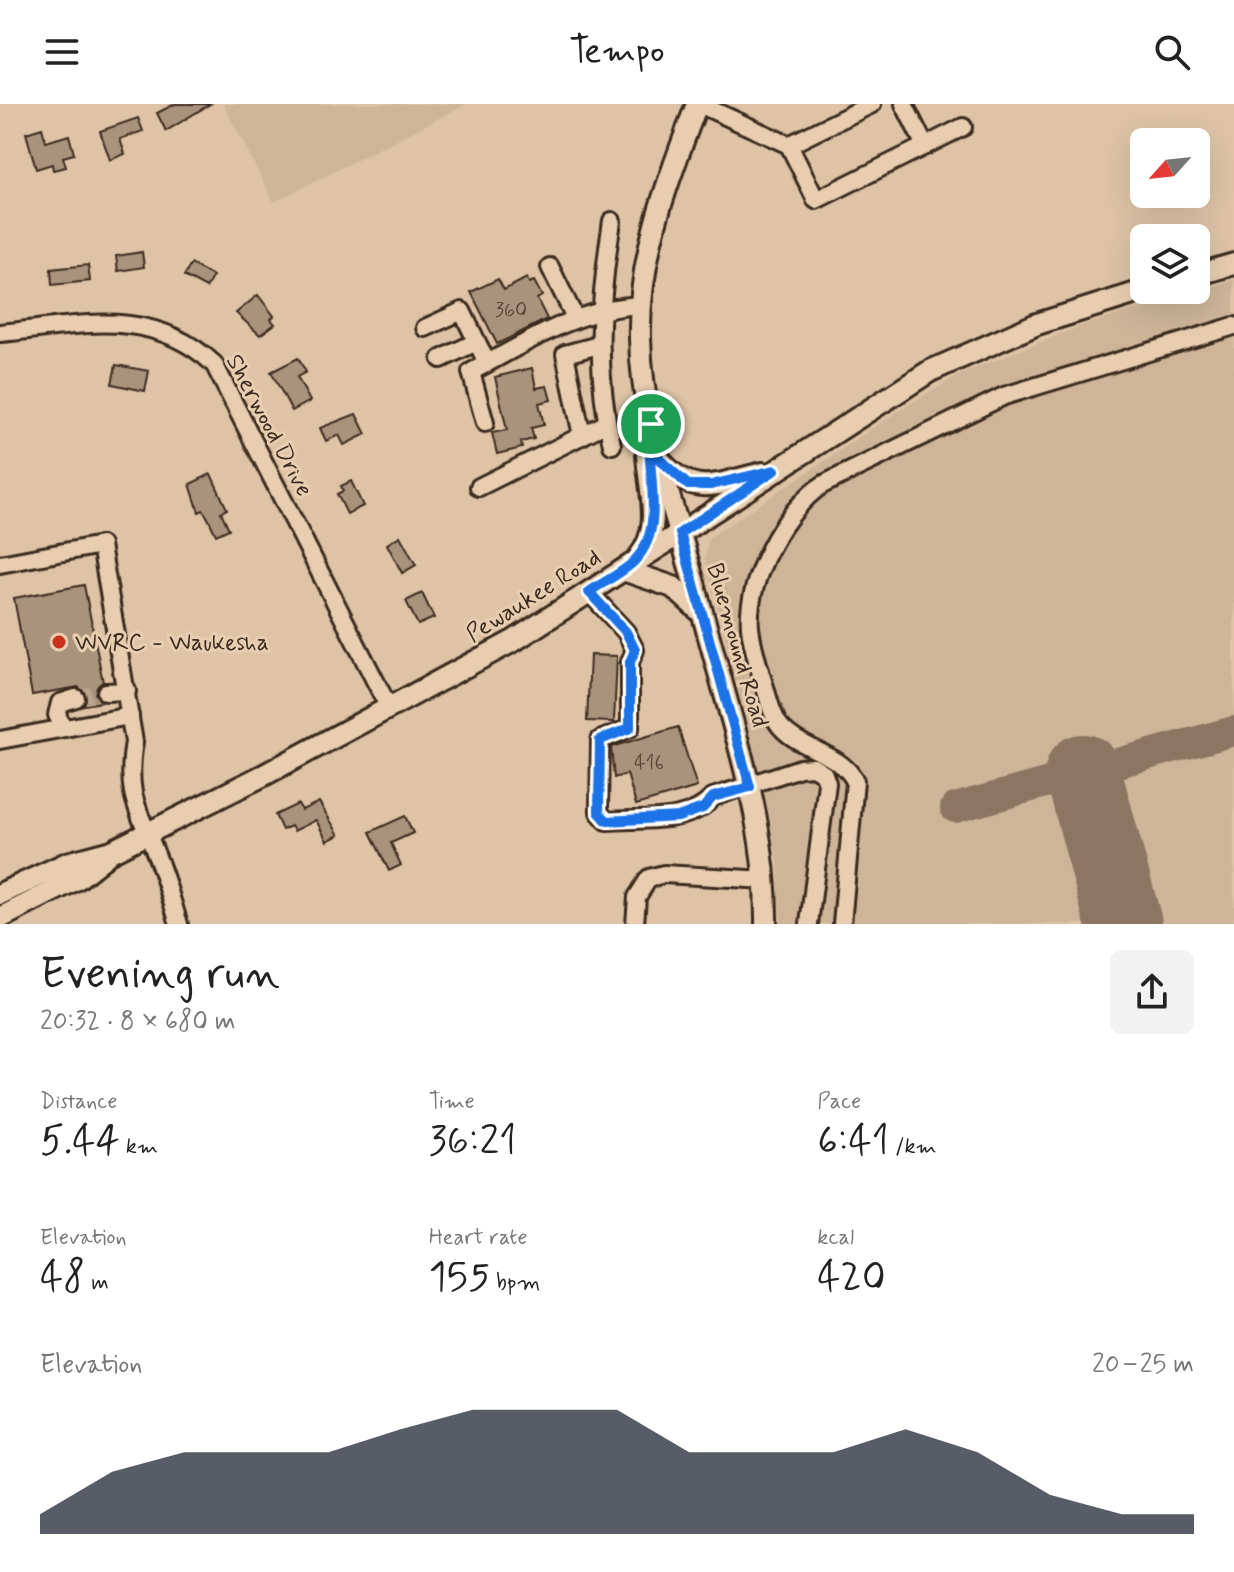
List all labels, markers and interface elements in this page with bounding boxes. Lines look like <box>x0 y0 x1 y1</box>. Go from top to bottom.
text: Tempo <box>569 29 665 76</box>
icon: menu <box>40 30 84 74</box>
icon: search <box>1150 30 1194 74</box>
north arrow <box>1130 128 1210 208</box>
map controls <box>1130 128 1210 304</box>
button: layers <box>1130 224 1210 304</box>
house number: 360 <box>495 297 527 324</box>
street label: Sherwood Drive <box>218 349 319 502</box>
pin <box>617 390 685 458</box>
icon: arrive <box>629 402 673 446</box>
street label: Pewaukee Road <box>461 543 607 650</box>
street label: Bluemound Road <box>698 560 775 731</box>
place label: WVRC - Waukesha <box>75 628 269 659</box>
marker: WVRC - Waukesha <box>50 633 68 651</box>
house number: 416 <box>634 750 664 777</box>
text: Evening run <box>40 946 280 1004</box>
button: share <box>1110 950 1194 1034</box>
text: 20:32 · 8 × 680 m <box>40 1005 236 1039</box>
text: Distance <box>40 1088 117 1116</box>
text: Time <box>429 1088 475 1116</box>
text: Pace <box>817 1088 861 1116</box>
text: 5.44 <box>40 1116 120 1168</box>
text: 36:21 <box>429 1116 516 1168</box>
text: 6:41 <box>817 1116 889 1168</box>
text: km <box>120 1133 158 1161</box>
text: /km <box>889 1133 937 1161</box>
text: Elevation <box>40 1224 127 1252</box>
text: Heart rate <box>429 1224 527 1252</box>
text: kcal <box>817 1224 854 1252</box>
text: 48 <box>40 1252 85 1304</box>
text: 155 <box>429 1252 490 1304</box>
text: 420 <box>817 1252 886 1304</box>
text: m <box>85 1269 109 1297</box>
text: bpm <box>490 1269 540 1297</box>
text: Elevation <box>40 1348 142 1382</box>
text: 20–25 m <box>1092 1348 1194 1382</box>

